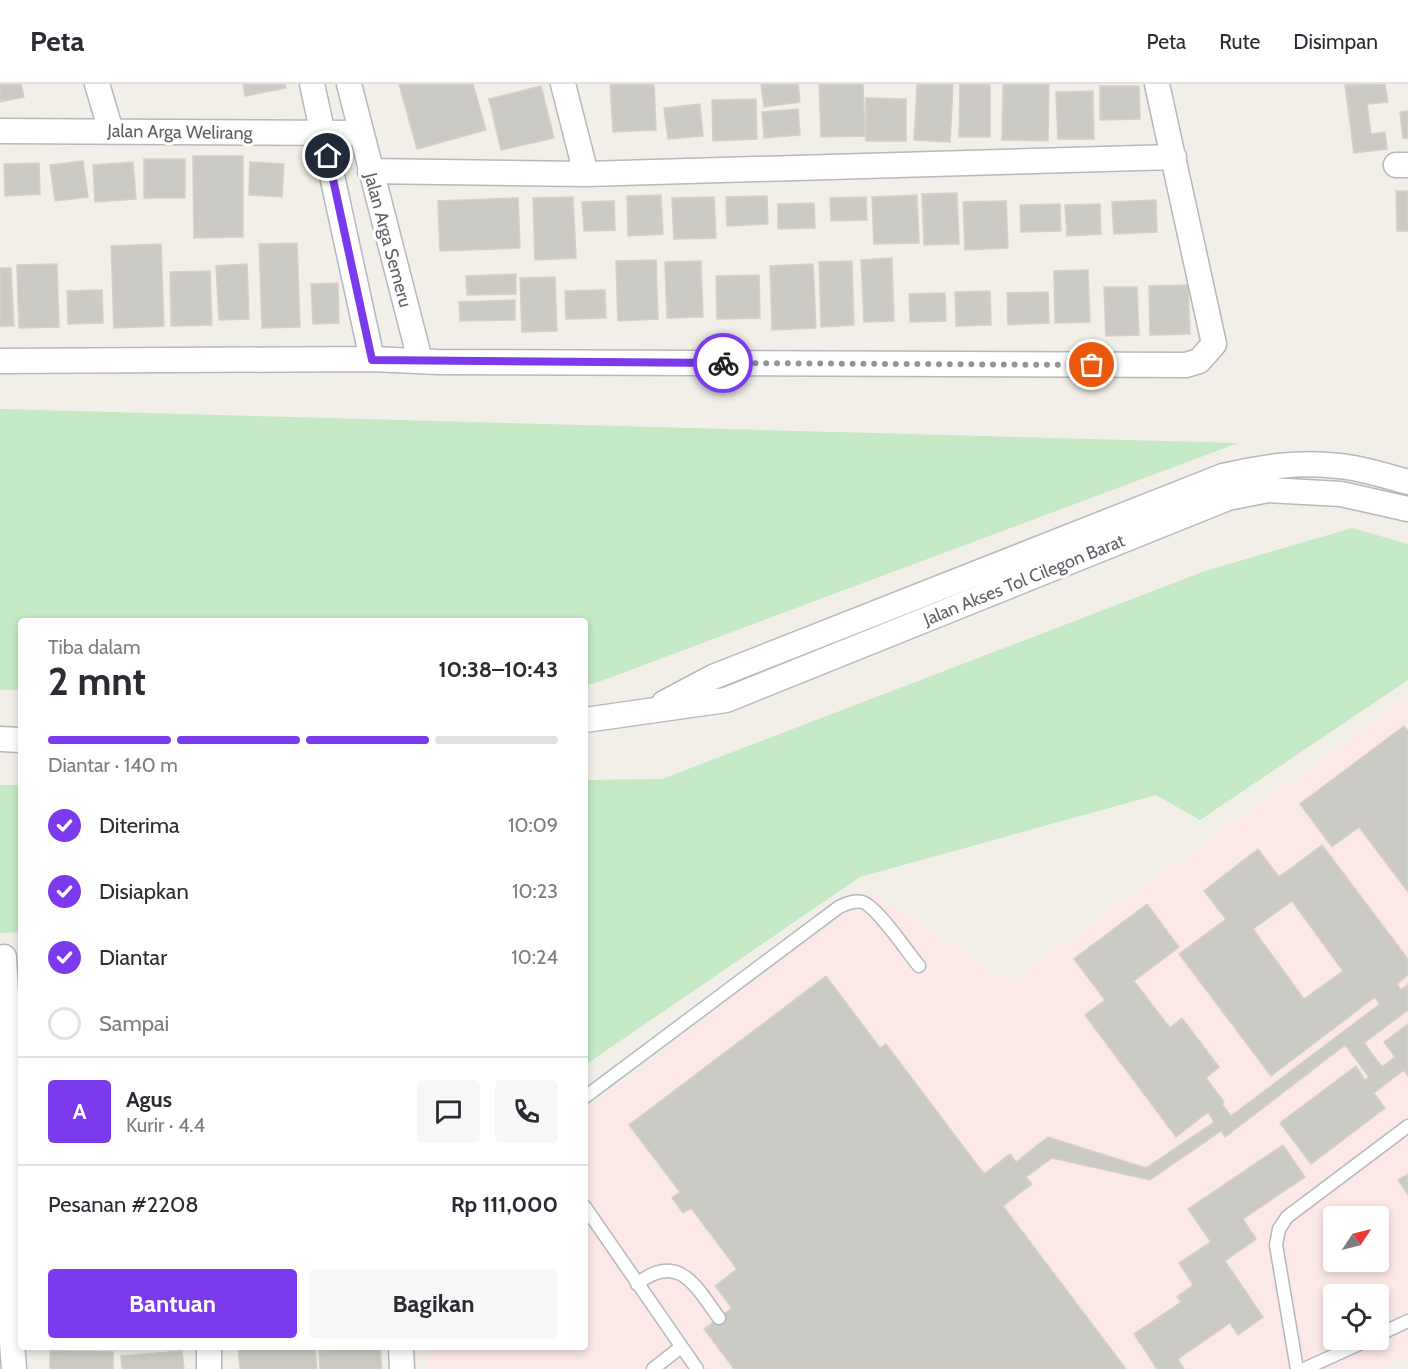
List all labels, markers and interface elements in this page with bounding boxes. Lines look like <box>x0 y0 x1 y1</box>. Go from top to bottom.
text: Peta <box>30 24 84 58</box>
text: Peta <box>1147 29 1186 54</box>
text: Rute <box>1219 29 1260 54</box>
text: Disimpan <box>1293 29 1378 54</box>
street label: Jalan Arga Welirang <box>106 120 254 144</box>
pin <box>302 130 353 181</box>
icon: home <box>311 139 344 172</box>
street label: Jalan Arga Semeru <box>359 169 417 310</box>
courier <box>693 333 753 393</box>
pin <box>1066 339 1117 390</box>
icon: bike <box>707 347 740 380</box>
icon: bag <box>1075 348 1108 381</box>
street label: Jalan Akses Tol Cilegon Barat <box>919 530 1128 631</box>
text: Tiba dalam <box>48 635 140 659</box>
text: 10:38–10:43 <box>438 656 558 683</box>
text: 2 mnt <box>48 657 146 705</box>
text: Diantar · 140 m <box>48 753 178 777</box>
icon: check <box>48 809 81 842</box>
text: Diterima <box>99 812 180 839</box>
text: 10:09 <box>508 813 558 837</box>
icon: check <box>48 875 81 908</box>
text: Disiapkan <box>99 878 189 905</box>
text: 10:23 <box>512 879 558 903</box>
icon: check <box>48 941 81 974</box>
text: Diantar <box>99 944 167 971</box>
text: 10:24 <box>511 945 558 969</box>
text: Sampai <box>99 1010 169 1037</box>
button: chat <box>417 1080 480 1143</box>
button: phone <box>495 1080 558 1143</box>
text: Agus <box>126 1086 172 1113</box>
text: A <box>73 1098 86 1125</box>
text: Kurir · 4.4 <box>126 1113 205 1137</box>
text: Pesanan #2208 <box>48 1191 199 1218</box>
text: Rp 111,000 <box>451 1191 558 1218</box>
north arrow <box>1323 1206 1389 1272</box>
map controls <box>1323 1206 1389 1350</box>
button: Bantuan <box>48 1269 297 1338</box>
button: Bagikan <box>309 1269 558 1338</box>
button: locate <box>1323 1284 1389 1350</box>

